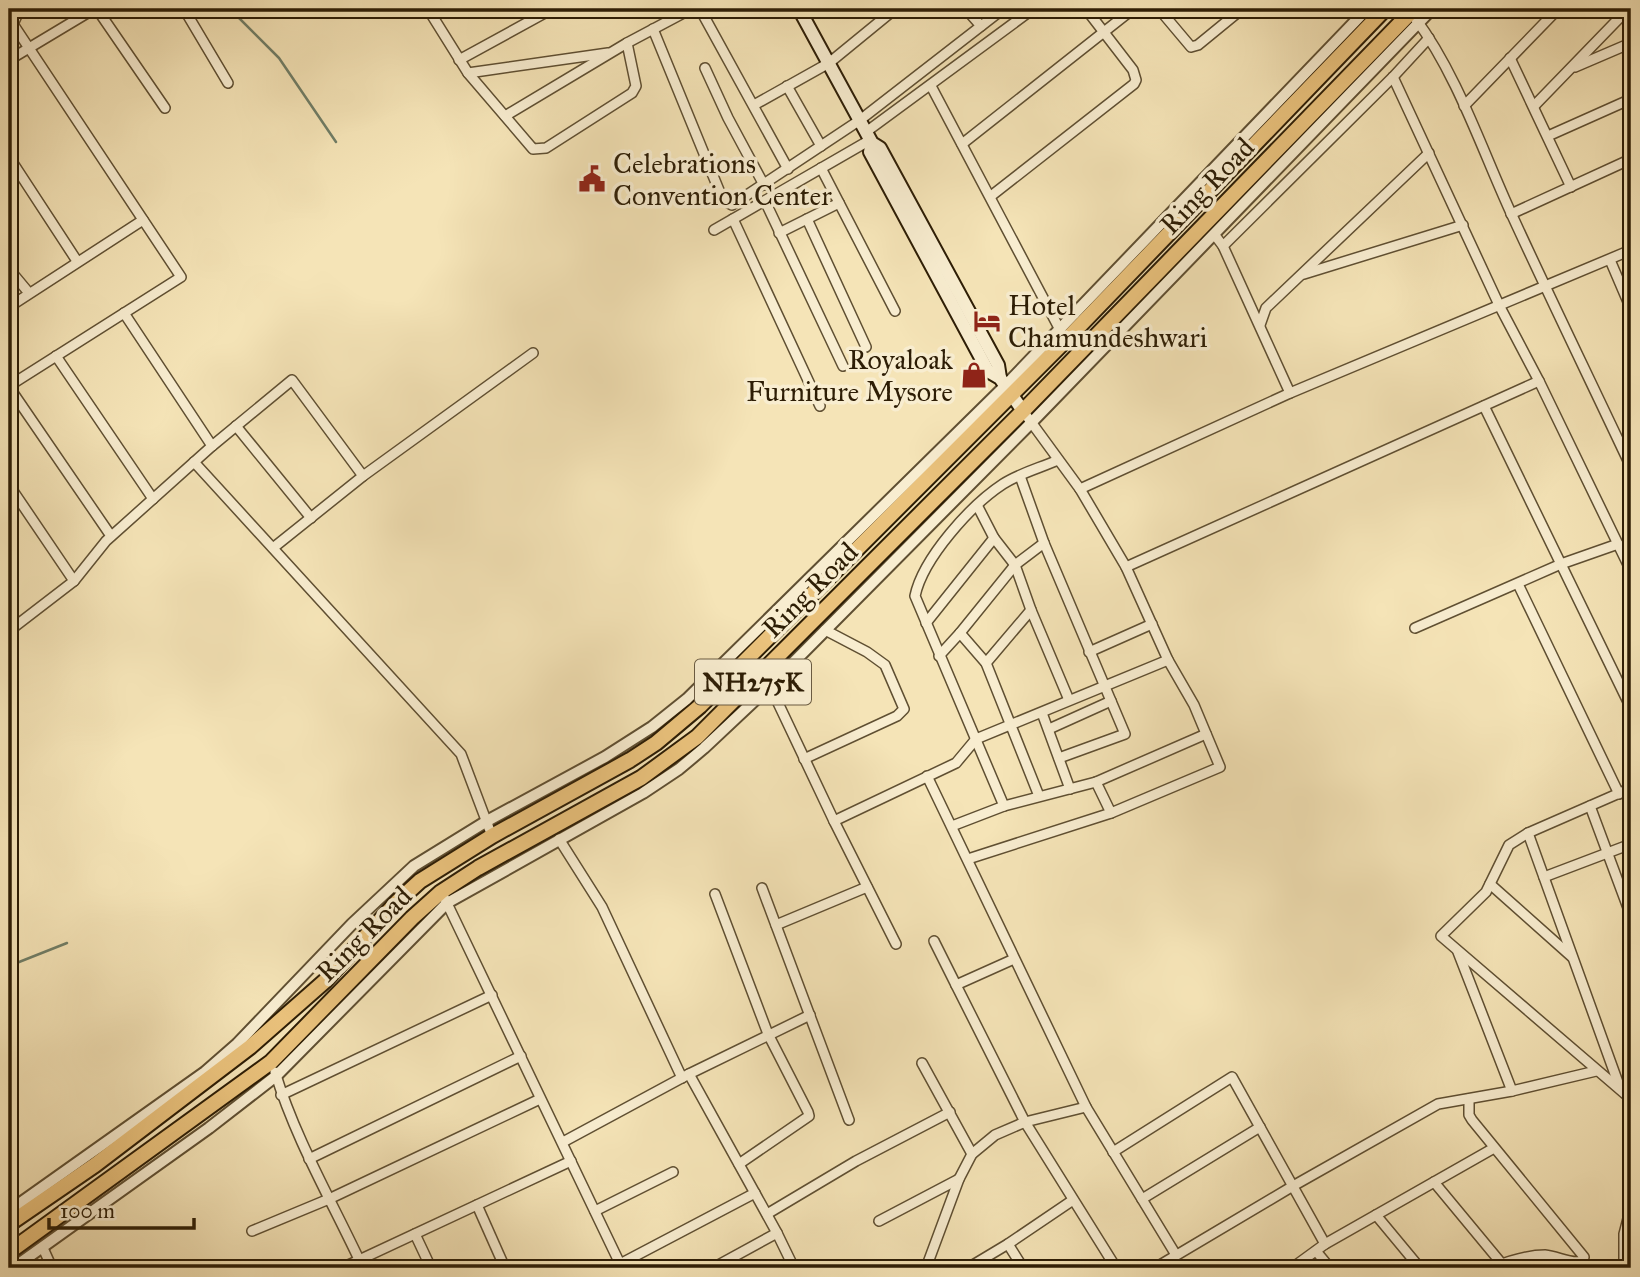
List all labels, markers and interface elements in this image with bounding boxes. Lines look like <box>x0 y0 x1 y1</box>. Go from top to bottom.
street label: Ring Road <box>1152 130 1262 242</box>
place label: Celebrations Convention Center <box>613 146 832 213</box>
public building icon: Celebrations Convention Center <box>577 164 607 194</box>
place label: Hotel Chamundeshwari <box>1008 288 1208 355</box>
hotel icon: Hotel Chamundeshwari <box>972 306 1002 336</box>
place label: Royaloak Furniture Mysore <box>746 342 953 409</box>
shop icon: Royaloak Furniture Mysore <box>959 360 989 390</box>
street label: Ring Road <box>755 535 865 645</box>
road number: NH275K <box>695 660 811 704</box>
street label: Ring Road <box>309 879 419 989</box>
scale bar <box>49 1186 194 1230</box>
text: 100 m <box>60 1198 115 1224</box>

